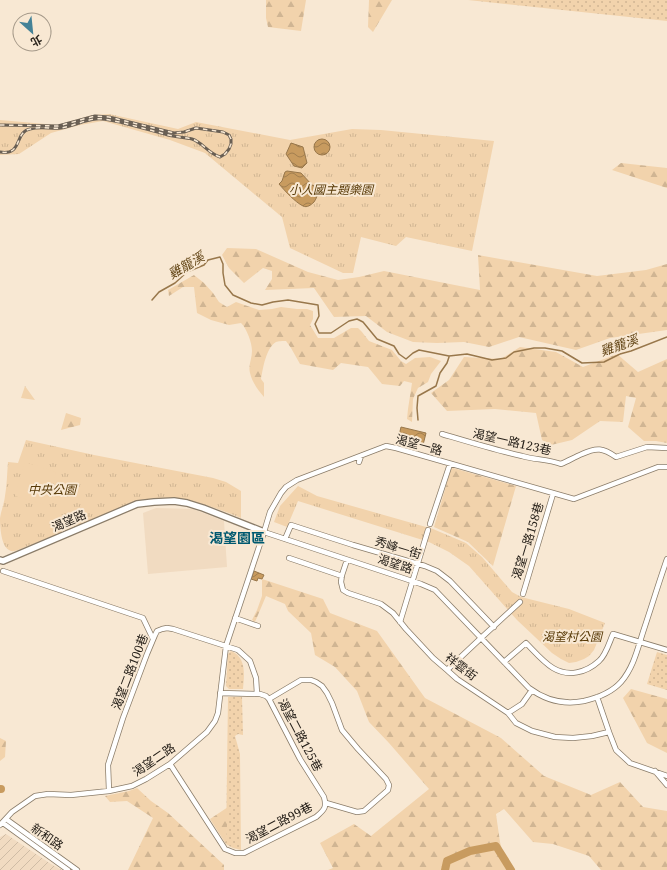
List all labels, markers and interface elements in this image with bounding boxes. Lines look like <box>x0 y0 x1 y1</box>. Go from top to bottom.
north arrow <box>12 12 52 52</box>
text: 北 <box>28 32 45 51</box>
park label: 小人國主題樂園 <box>289 181 375 198</box>
water label: 雞籠溪 <box>165 246 209 283</box>
water label: 雞籠溪 <box>598 329 642 360</box>
street label: 渴望一路123巷 <box>471 424 553 459</box>
street label: 渴望一路 <box>394 430 445 459</box>
park label: 中央公園 <box>28 481 78 498</box>
street label: 渴望一路158巷 <box>508 500 547 582</box>
street label: 渴望路 <box>49 506 89 535</box>
district label: 渴望園區 <box>209 528 265 547</box>
street label: 秀峰一街 <box>373 532 424 563</box>
street label: 渴望路 <box>375 550 415 577</box>
park label: 渴望村公園 <box>542 628 604 645</box>
street label: 渴望二路100巷 <box>107 631 152 712</box>
street label: 祥雲街 <box>442 649 481 684</box>
street label: 渴望二路125巷 <box>274 695 327 774</box>
street label: 渴望二路 <box>129 739 178 780</box>
street label: 渴望二路99巷 <box>242 798 315 847</box>
street label: 新和路 <box>28 819 67 854</box>

